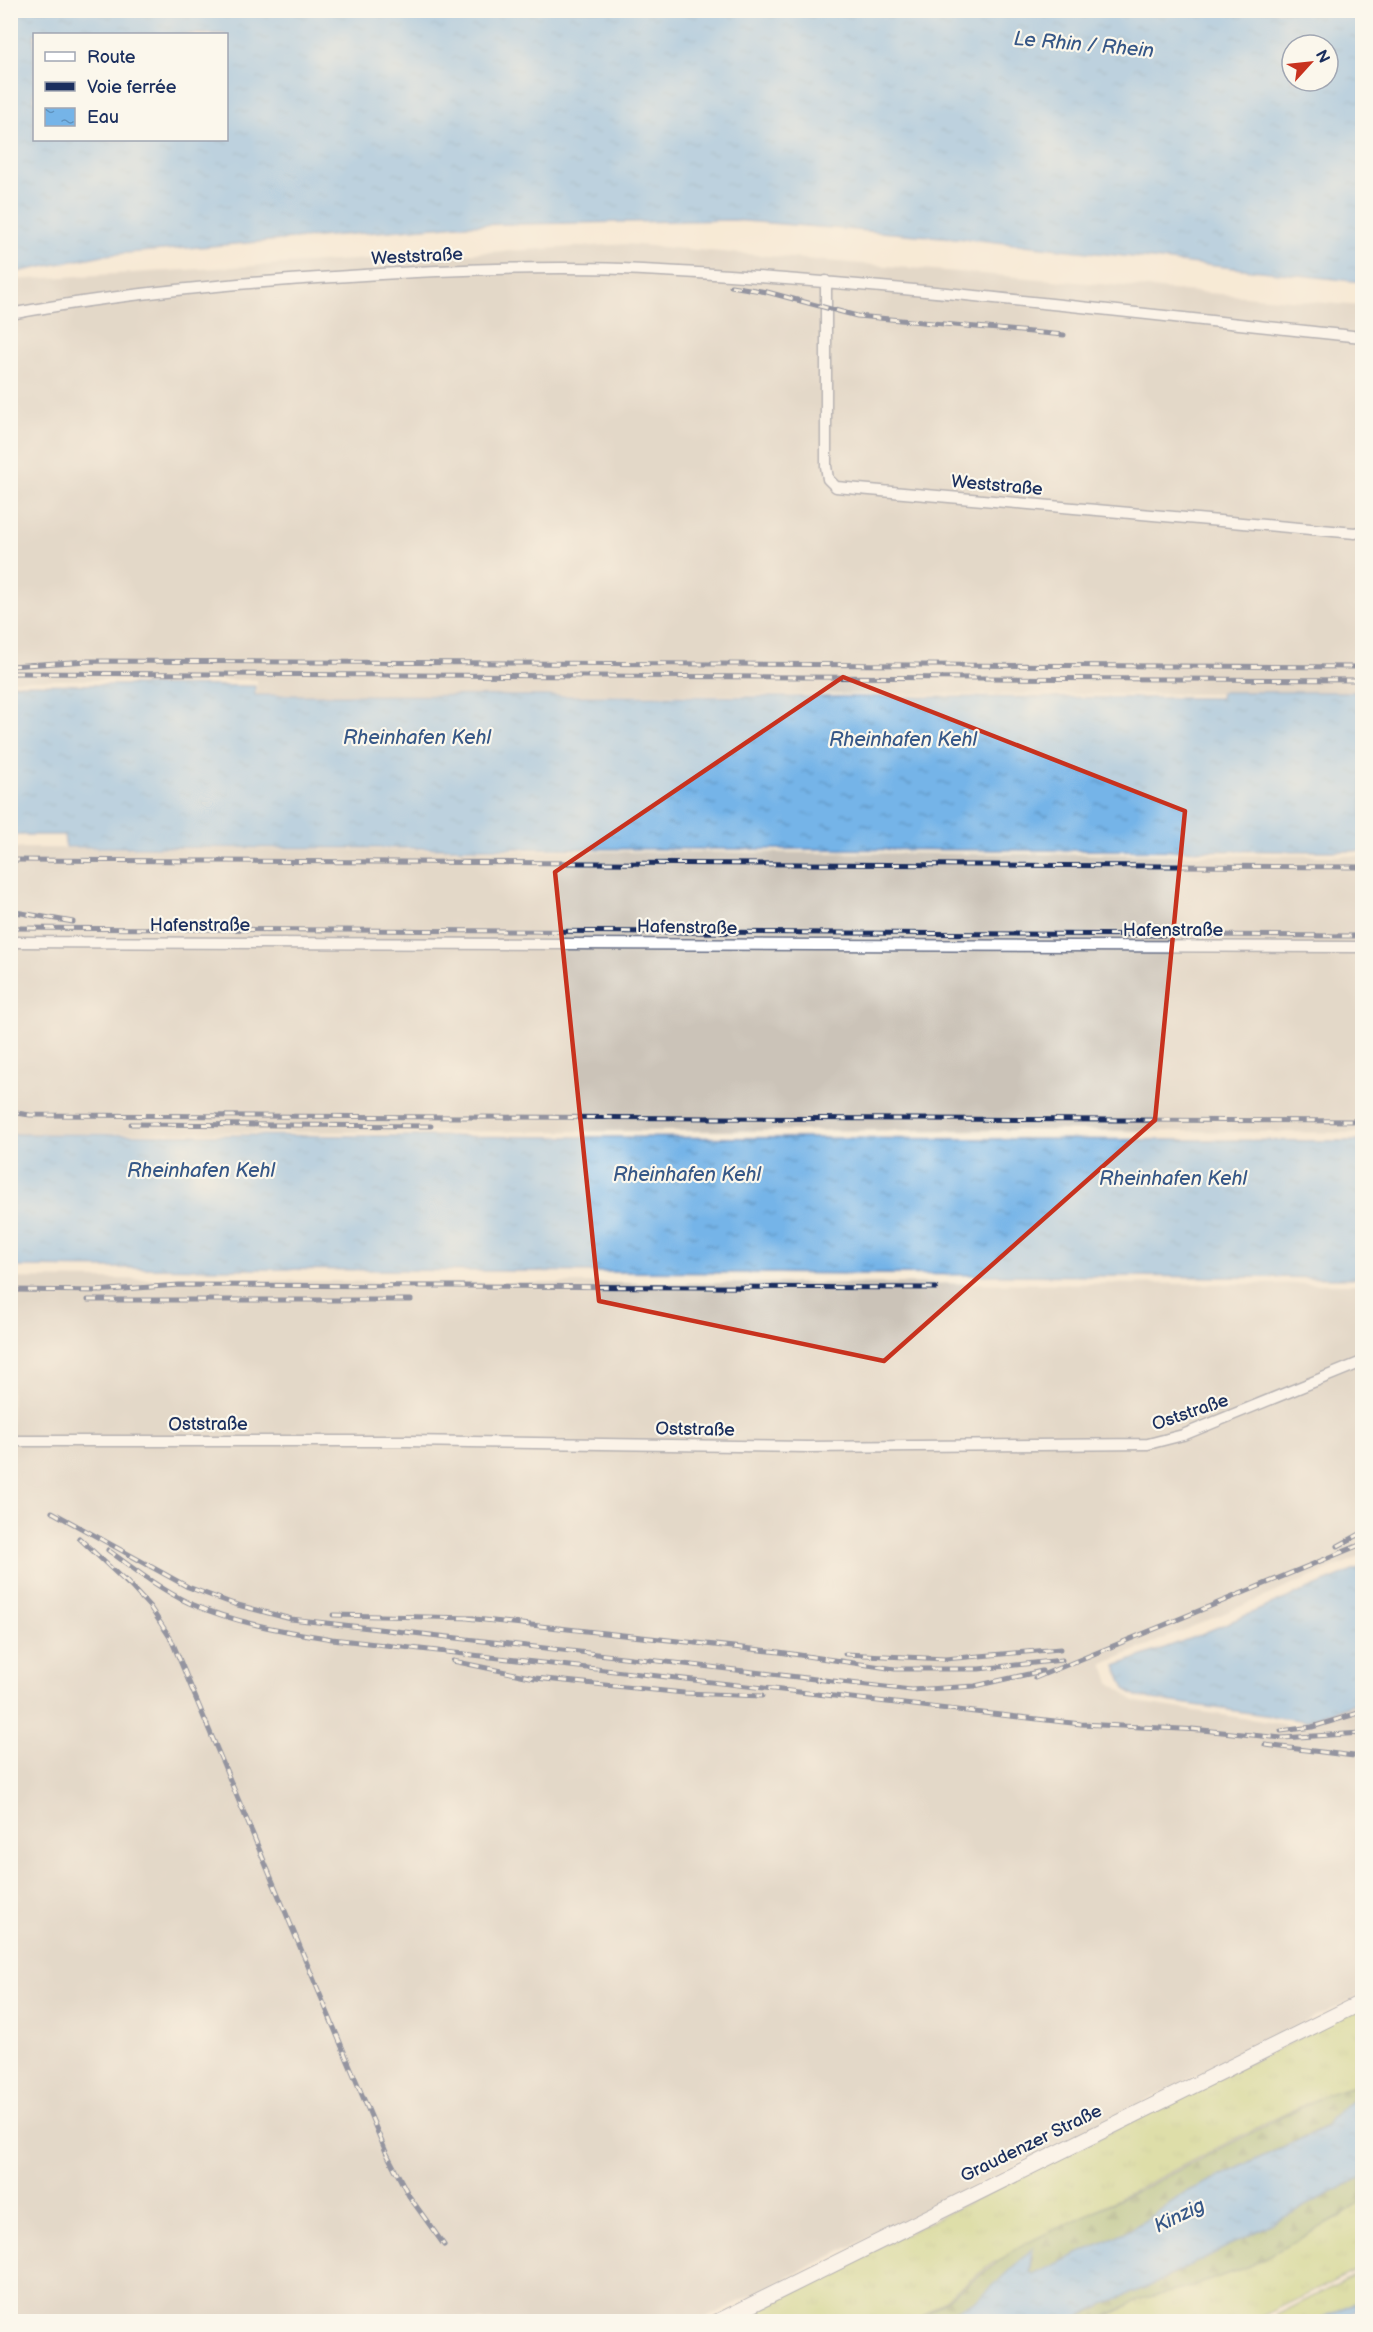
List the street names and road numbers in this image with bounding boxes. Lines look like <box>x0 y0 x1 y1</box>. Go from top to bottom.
street label: Weststraße <box>371 244 464 269</box>
street label: Weststraße <box>950 471 1044 500</box>
street label: Hafenstraße <box>150 915 251 936</box>
street label: Hafenstraße <box>637 916 738 939</box>
street label: Hafenstraße <box>1123 920 1224 941</box>
street label: Oststraße <box>1149 1390 1231 1435</box>
street label: Oststraße <box>168 1414 248 1435</box>
street label: Oststraße <box>655 1418 735 1441</box>
street label: Graudenzer Straße <box>957 2100 1106 2187</box>

